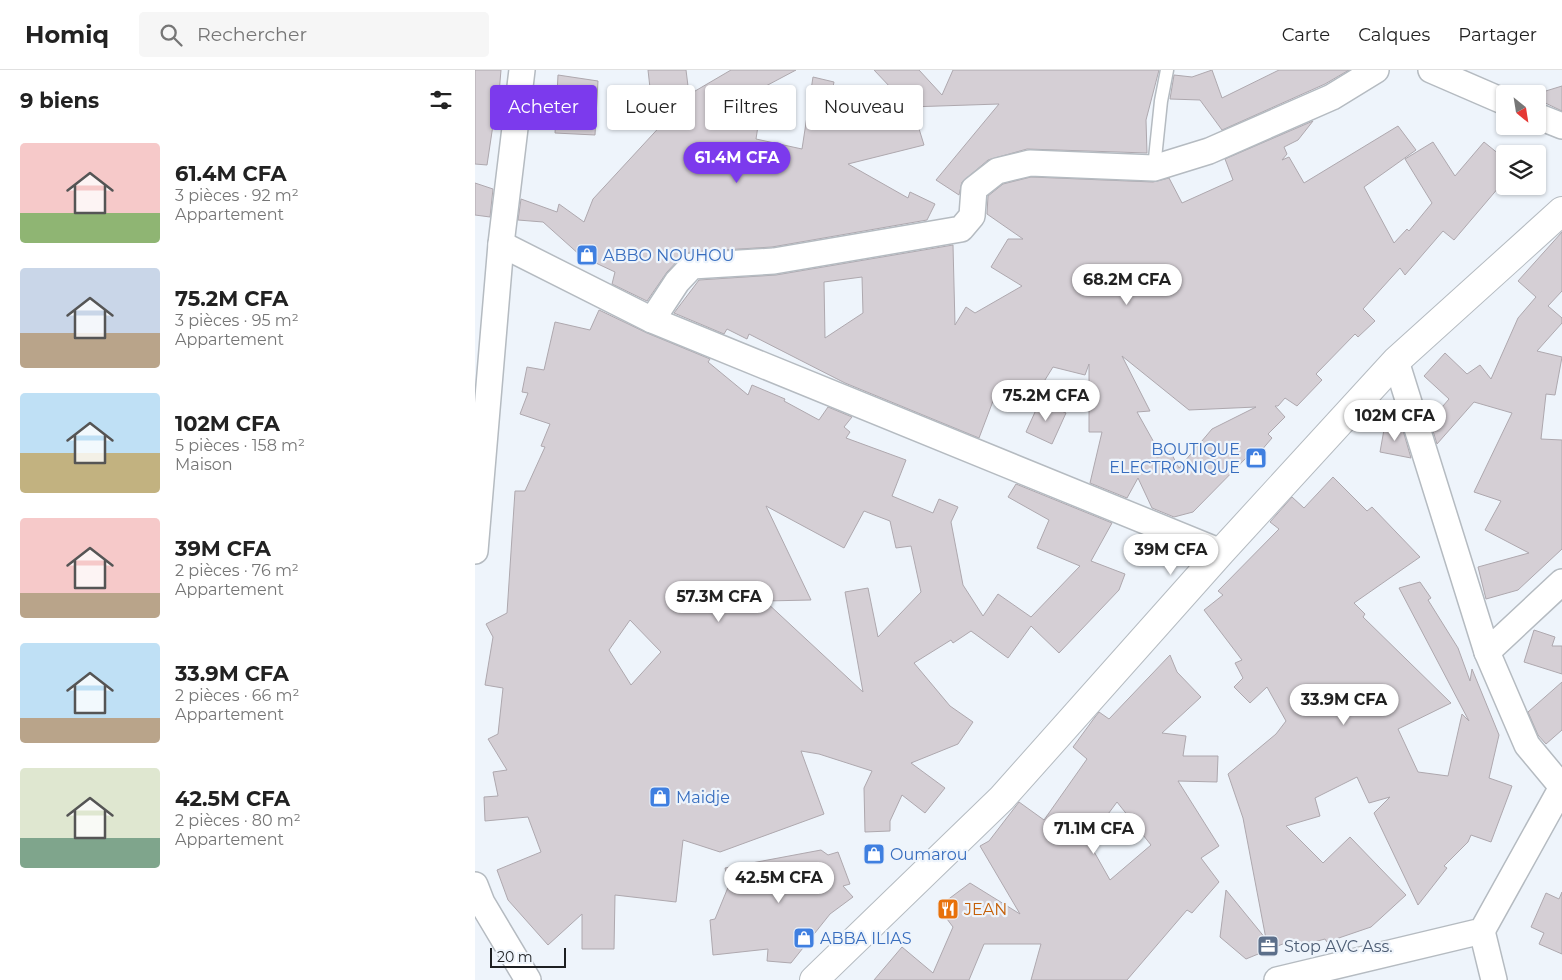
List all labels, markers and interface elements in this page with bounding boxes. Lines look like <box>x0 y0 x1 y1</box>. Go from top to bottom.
search box <box>139 12 489 57</box>
text: Homiq <box>25 20 109 49</box>
icon: search <box>157 21 185 49</box>
text: Rechercher <box>197 23 307 46</box>
text: Carte <box>1282 24 1330 46</box>
text: Calques <box>1358 24 1430 46</box>
text: Partager <box>1458 24 1537 46</box>
chip: Acheter <box>490 85 597 130</box>
chip: Louer <box>607 85 695 130</box>
chip: Filtres <box>705 85 796 130</box>
chip: Nouveau <box>806 85 923 130</box>
north arrow <box>1496 85 1546 135</box>
map controls <box>1496 85 1546 195</box>
icon: filters <box>427 86 455 114</box>
text: 9 biens <box>20 88 99 113</box>
pin: 61.4M CFA <box>680 142 794 184</box>
button: layers <box>1496 145 1546 195</box>
text: 61.4M CFA <box>694 148 780 167</box>
text: 61.4M CFA <box>175 161 287 186</box>
icon: home <box>60 163 120 223</box>
text: 3 pièces · 92 m² <box>175 186 299 205</box>
text: Appartement <box>175 205 284 224</box>
shop icon: ABBO NOUHOU <box>575 243 599 267</box>
place label: ABBO NOUHOU <box>603 246 734 265</box>
pin: 68.2M CFA <box>1070 264 1184 306</box>
text: 68.2M CFA <box>1083 270 1171 289</box>
text: 75.2M CFA <box>175 286 288 311</box>
icon: home <box>60 288 120 348</box>
text: 3 pièces · 95 m² <box>175 311 299 330</box>
text: Appartement <box>175 330 284 349</box>
pin: 75.2M CFA <box>989 380 1103 422</box>
text: 75.2M CFA <box>1003 386 1089 405</box>
pin: 102M CFA <box>1343 400 1447 442</box>
text: 102M CFA <box>1355 406 1435 425</box>
text: 102M CFA <box>175 411 280 436</box>
icon: home <box>60 413 120 473</box>
text: 5 pièces · 158 m² <box>175 436 305 455</box>
place label: BOUTIQUE ELECTRONIQUE <box>1109 440 1240 477</box>
shop icon: BOUTIQUE ELECTRONIQUE <box>1244 446 1268 470</box>
text: Maison <box>175 455 233 474</box>
pin: 39M CFA <box>1125 534 1217 576</box>
text: 39M CFA <box>175 536 271 561</box>
icon: home <box>60 538 120 598</box>
text: 39M CFA <box>1134 540 1208 559</box>
text: 2 pièces · 76 m² <box>175 561 299 580</box>
text: Appartement <box>175 580 284 599</box>
pin: 57.3M CFA <box>662 580 776 623</box>
text: 57.3M CFA <box>676 587 762 606</box>
text: 33.9M CFA <box>175 661 289 686</box>
icon: home <box>60 663 120 723</box>
pin: 33.9M CFA <box>1287 684 1401 726</box>
text: 2 pièces · 66 m² <box>175 686 299 705</box>
text: 33.9M CFA <box>1301 690 1387 709</box>
text: Appartement <box>175 705 284 724</box>
shop icon: Maidje <box>648 785 672 809</box>
text: 42.5M CFA <box>175 786 290 811</box>
icon: home <box>60 788 120 848</box>
place label: Maidje <box>676 788 730 807</box>
text: 2 pièces · 80 m² <box>175 811 301 830</box>
pin: 71.1M CFA <box>1037 812 1151 855</box>
text: 71.1M CFA <box>1054 819 1134 838</box>
text: Appartement <box>175 830 284 849</box>
shop icon: Oumarou <box>862 842 886 866</box>
place label: Oumarou <box>890 845 968 864</box>
pin: 42.5M CFA <box>722 862 836 904</box>
text: 42.5M CFA <box>735 868 823 887</box>
restaurant icon: JEAN <box>936 897 960 921</box>
place label: JEAN <box>963 900 1007 919</box>
shop icon: ABBA ILIAS <box>792 926 816 950</box>
place label: ABBA ILIAS <box>820 929 912 948</box>
office icon: Stop AVC Ass. <box>1256 934 1280 958</box>
place label: Stop AVC Ass. <box>1284 937 1393 956</box>
scale bar <box>490 945 566 968</box>
text: 20 m <box>497 948 533 966</box>

